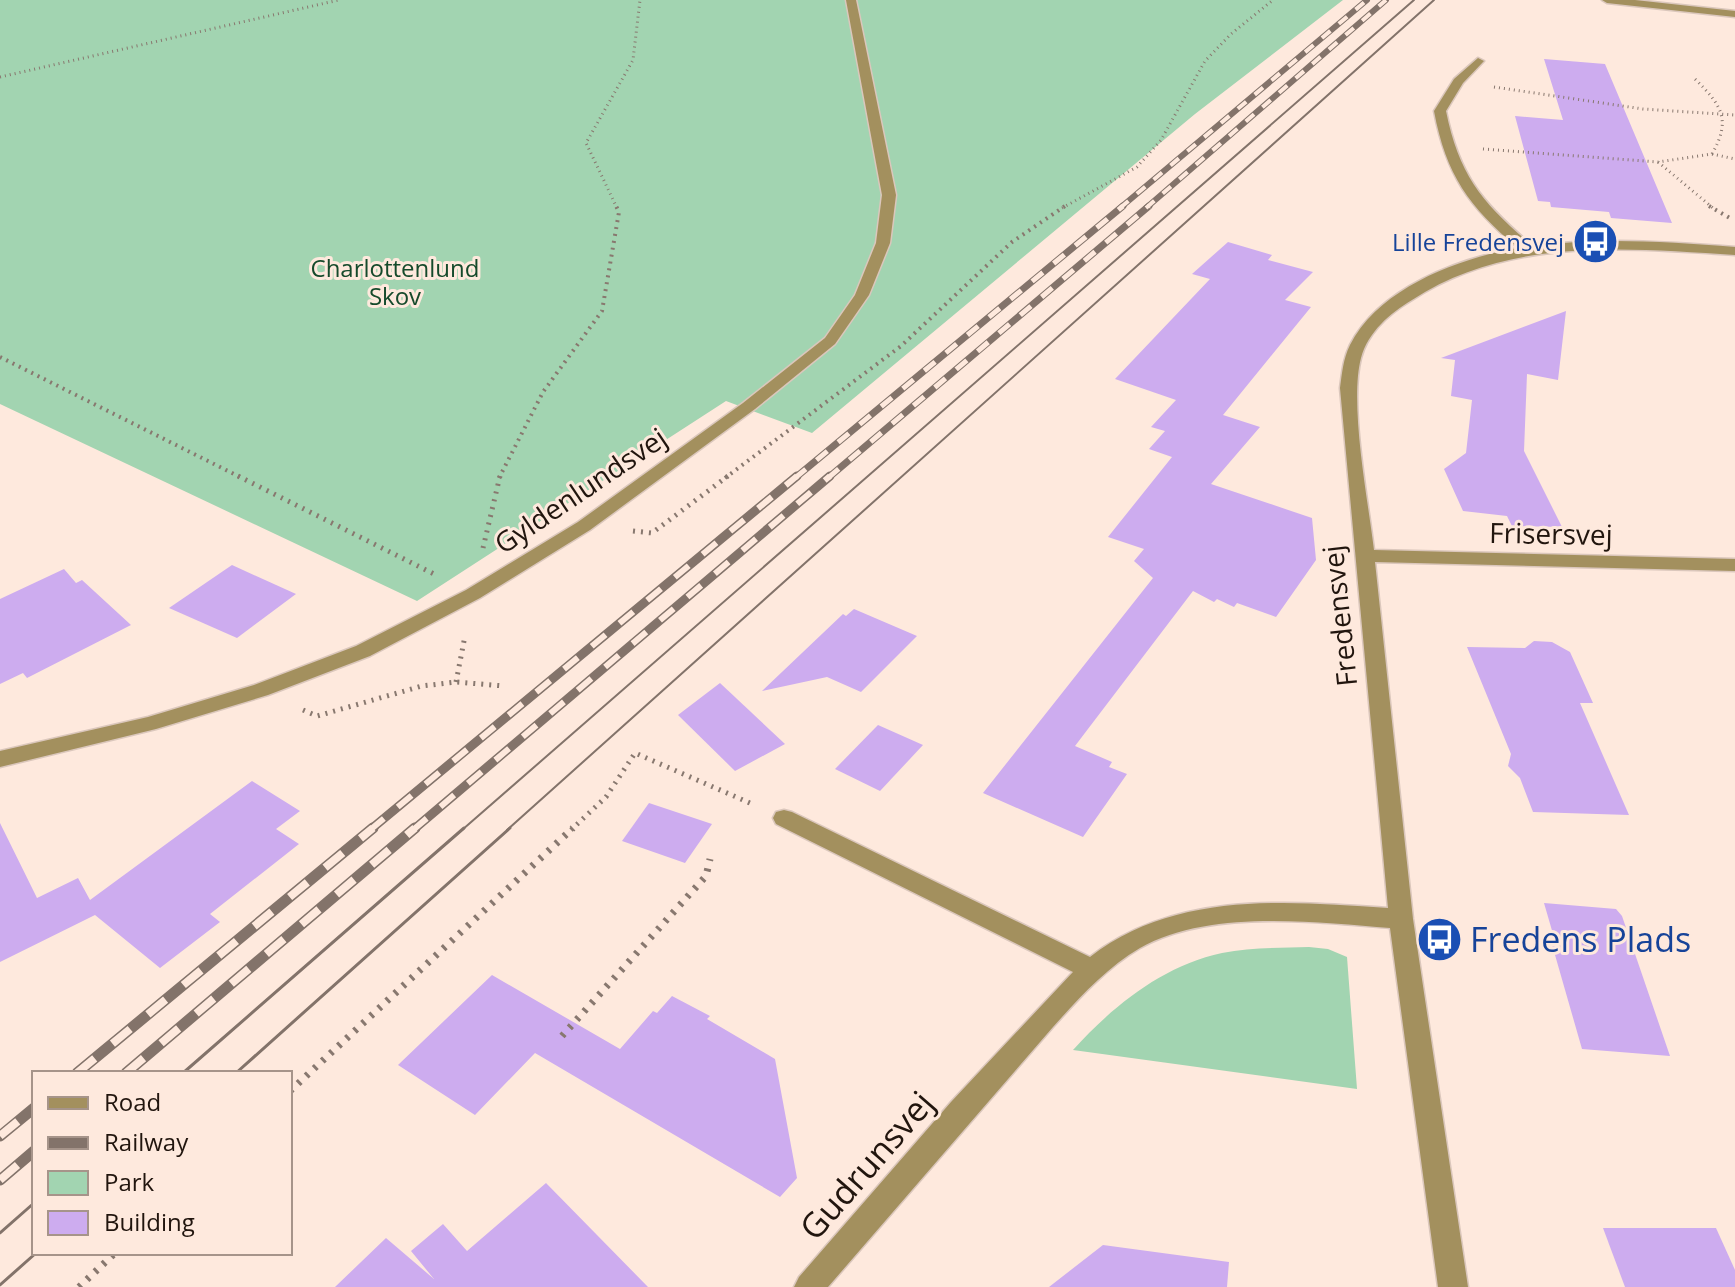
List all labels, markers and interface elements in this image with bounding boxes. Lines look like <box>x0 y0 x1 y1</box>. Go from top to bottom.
bus stop icon: Lille Fredensvej <box>1571 217 1619 265</box>
place label: Lille Fredensvej <box>1392 225 1564 258</box>
park label: Charlottenlund Skov <box>311 251 479 312</box>
street label: Gyldenlundsvej <box>486 418 674 562</box>
street label: Frisersvej <box>1489 513 1613 553</box>
street label: Fredensvej <box>1313 544 1365 688</box>
bus stop icon: Fredens Plads <box>1415 915 1463 963</box>
place label: Fredens Plads <box>1470 916 1691 962</box>
legend <box>32 1071 292 1255</box>
street label: Gudrunsvej <box>789 1081 943 1249</box>
text: Road <box>104 1085 161 1118</box>
text: Railway <box>104 1125 189 1158</box>
text: Park <box>104 1165 155 1198</box>
text: Building <box>104 1205 195 1238</box>

